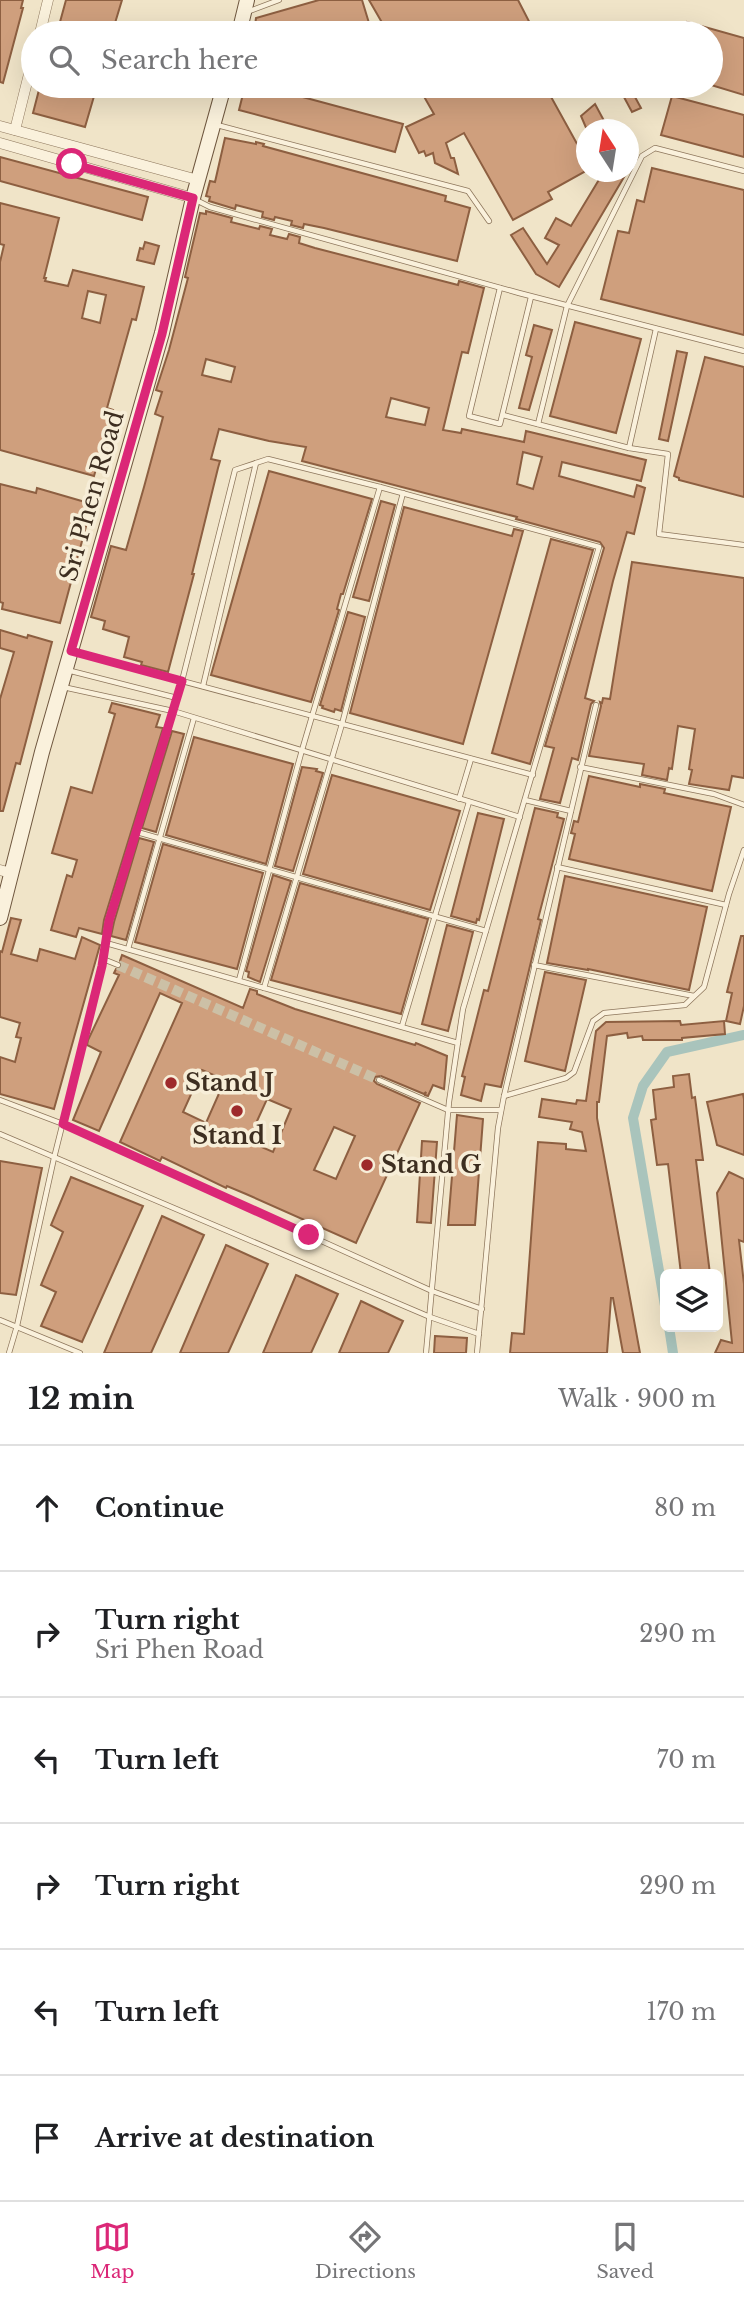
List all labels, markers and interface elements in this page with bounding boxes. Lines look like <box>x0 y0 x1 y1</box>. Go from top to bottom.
search box <box>21 21 723 98</box>
icon: search <box>45 41 83 79</box>
text: Search here <box>101 44 258 76</box>
north arrow <box>576 119 639 182</box>
route start <box>56 148 87 179</box>
street label: Sri Phen Road <box>53 407 130 584</box>
place label: Stand J <box>185 1068 274 1097</box>
marker: Stand J <box>163 1075 179 1091</box>
marker: Stand I <box>229 1103 245 1119</box>
place label: Stand I <box>192 1121 282 1150</box>
place label: Stand G <box>381 1150 481 1179</box>
marker: Stand G <box>359 1157 375 1173</box>
route end <box>293 1219 324 1250</box>
map controls <box>660 1269 723 1332</box>
button: layers <box>660 1269 723 1332</box>
text: 12 min <box>28 1380 134 1417</box>
text: Walk · 900 m <box>558 1385 716 1413</box>
icon: ahead <box>28 1489 66 1527</box>
text: Continue <box>95 1492 224 1524</box>
text: 80 m <box>654 1494 716 1522</box>
text: Turn right <box>95 1604 240 1636</box>
icon: right <box>28 1615 66 1653</box>
text: 290 m <box>639 1620 716 1648</box>
text: Sri Phen Road <box>95 1636 264 1664</box>
icon: left <box>28 1741 66 1779</box>
text: Turn left <box>95 1744 219 1776</box>
text: 70 m <box>657 1746 716 1774</box>
icon: right <box>28 1867 66 1905</box>
text: Turn right <box>95 1870 240 1902</box>
text: 290 m <box>639 1872 716 1900</box>
icon: left <box>28 1993 66 2031</box>
text: Turn left <box>95 1996 219 2028</box>
text: 170 m <box>646 1998 716 2026</box>
icon: arrive <box>28 2119 66 2157</box>
text: Arrive at destination <box>95 2122 375 2154</box>
tab: Map <box>90 2218 134 2283</box>
tab: Directions <box>315 2218 416 2283</box>
tab: Saved <box>596 2218 654 2283</box>

